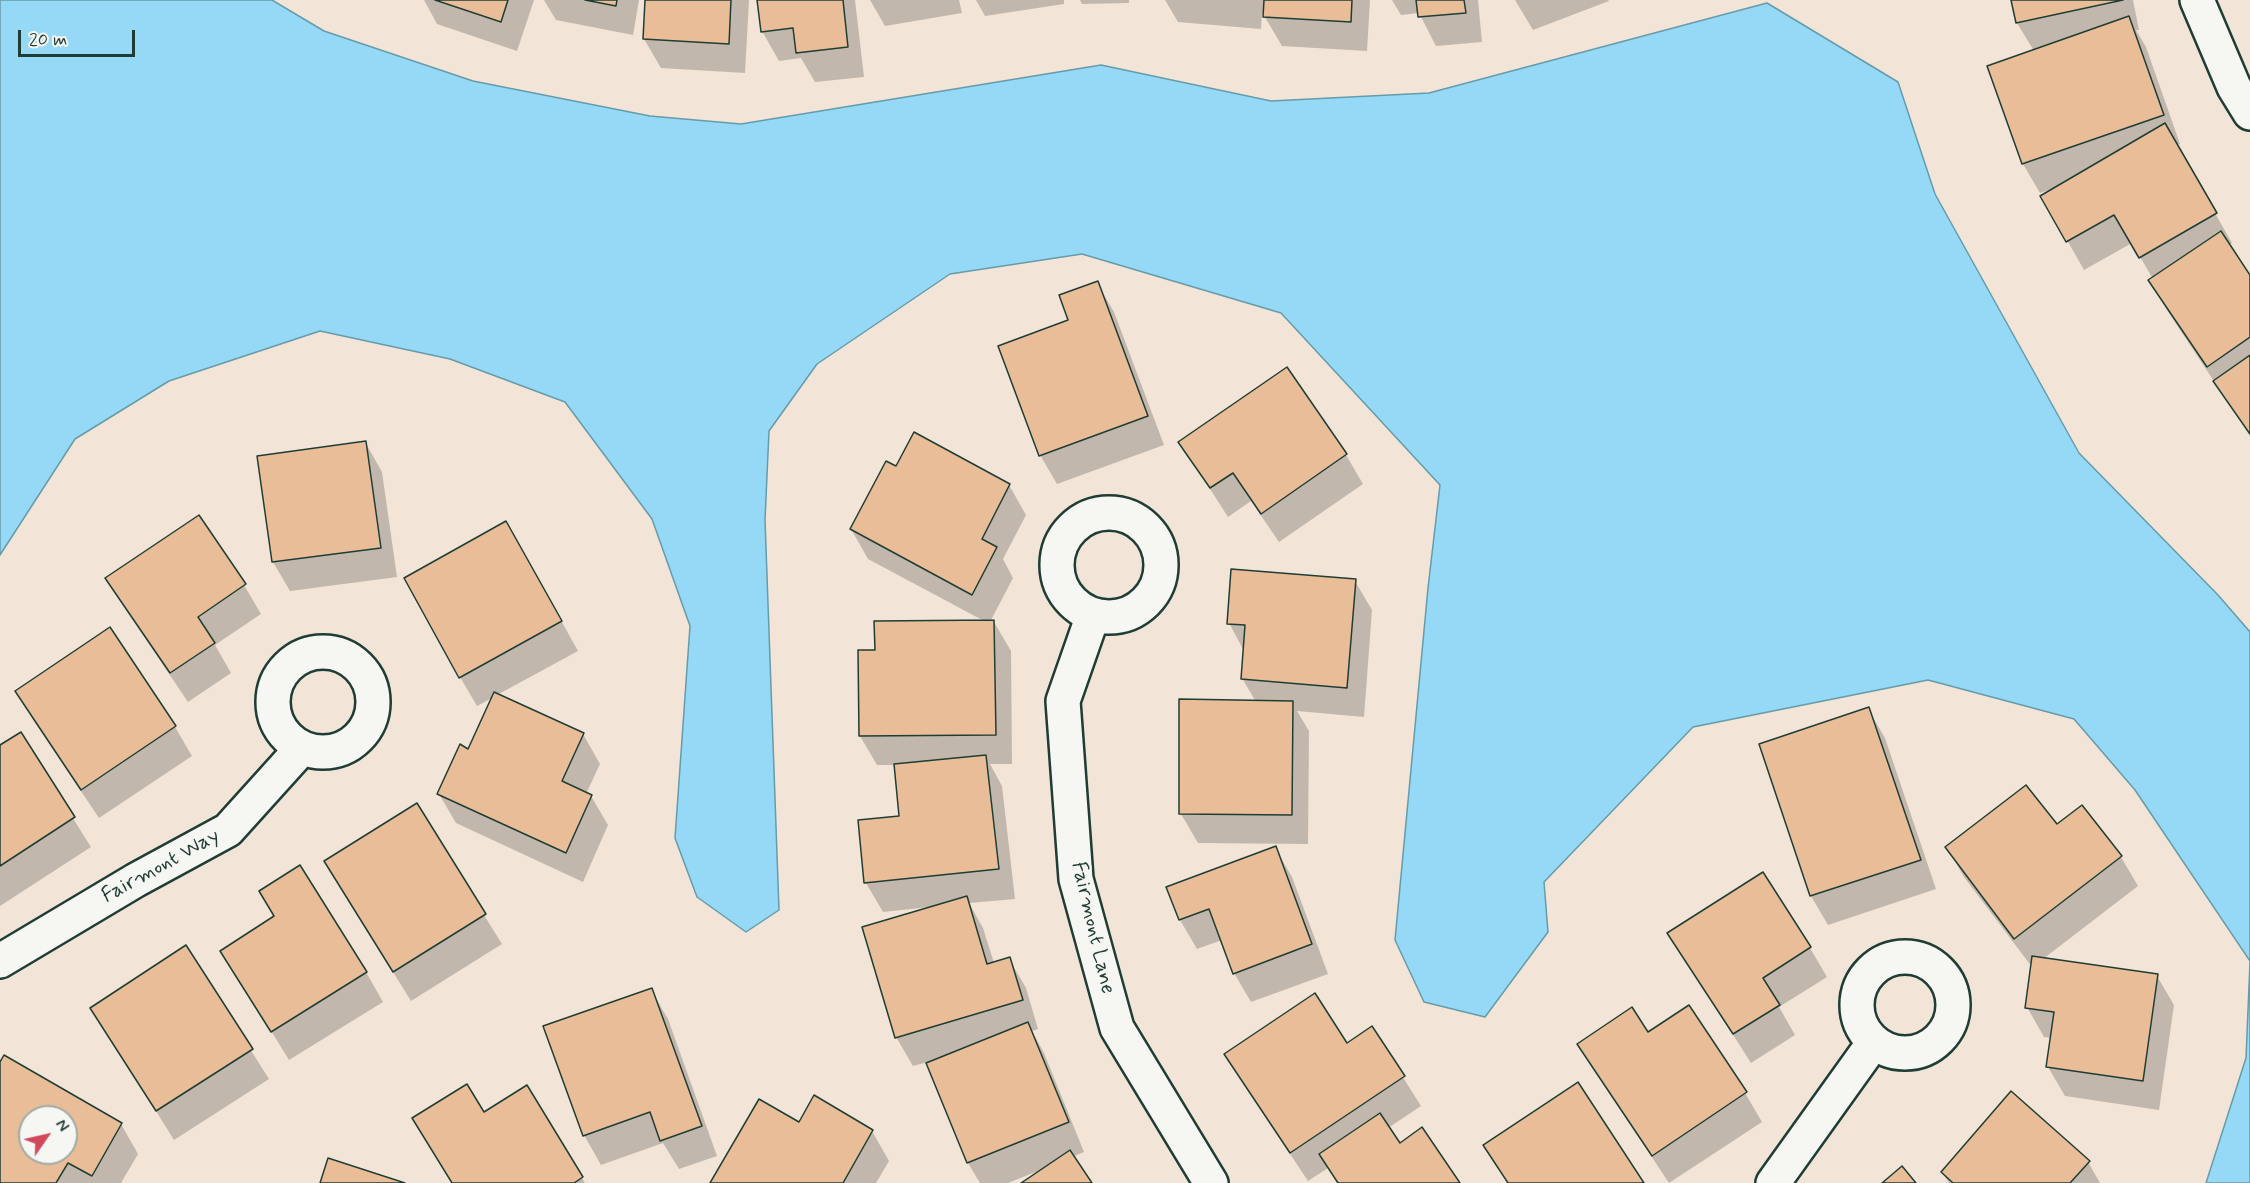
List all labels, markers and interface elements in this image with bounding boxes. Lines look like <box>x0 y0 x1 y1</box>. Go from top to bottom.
scale bar <box>21 18 138 56</box>
text: 20 m <box>29 28 67 52</box>
street label: Fairmont Way <box>98 824 224 910</box>
street label: Fairmont Lane <box>1065 859 1119 997</box>
north arrow <box>18 1105 78 1165</box>
text: N <box>50 1115 73 1136</box>

